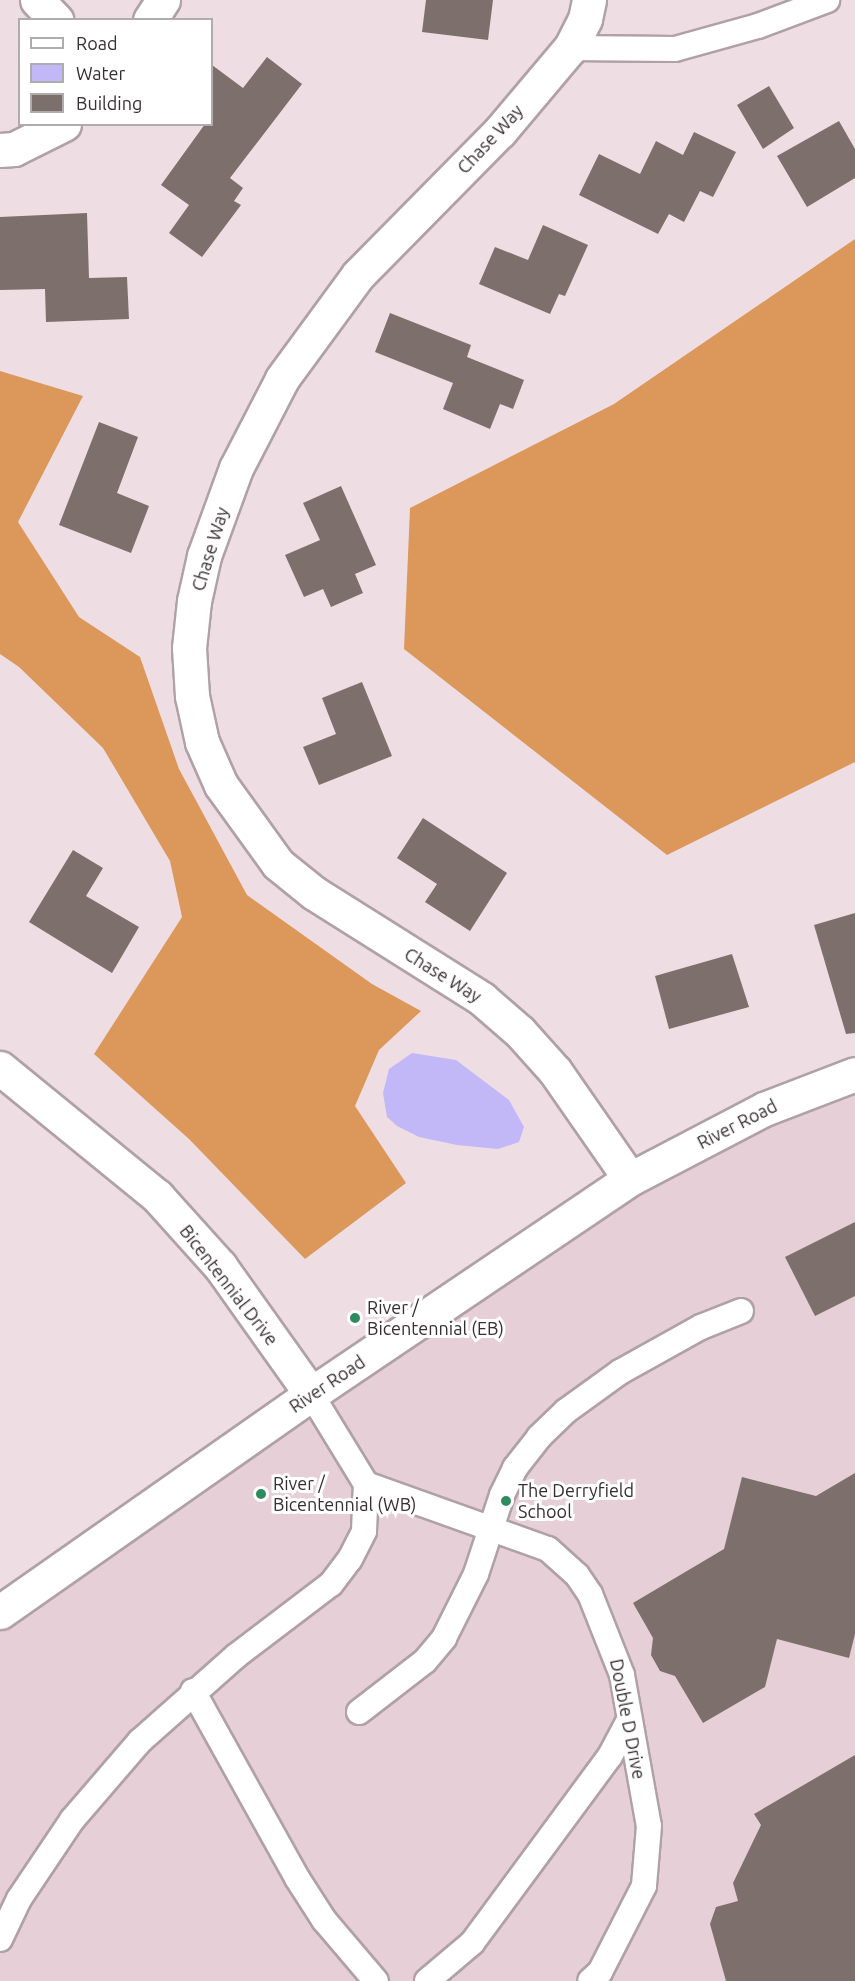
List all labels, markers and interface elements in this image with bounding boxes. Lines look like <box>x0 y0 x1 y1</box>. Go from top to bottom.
legend <box>18 18 213 126</box>
text: Road <box>76 33 118 53</box>
text: Water <box>76 63 125 83</box>
text: Building <box>76 93 142 113</box>
street label: Chase Way <box>453 100 527 178</box>
street label: Chase Way <box>187 504 233 594</box>
street label: Chase Way <box>401 943 485 1007</box>
street label: River Road <box>693 1095 781 1153</box>
street label: Bicentennial Drive <box>175 1220 283 1350</box>
place label: River / Bicentennial (EB) <box>367 1297 504 1340</box>
marker: River / Bicentennial (EB) <box>348 1311 362 1325</box>
street label: River Road <box>285 1351 369 1417</box>
place label: River / Bicentennial (WB) <box>273 1473 417 1516</box>
place label: The Derryfield School <box>518 1480 634 1522</box>
marker: River / Bicentennial (WB) <box>254 1487 268 1501</box>
marker: The Derryfield School <box>499 1494 513 1508</box>
street label: Double D Drive <box>606 1657 650 1781</box>

